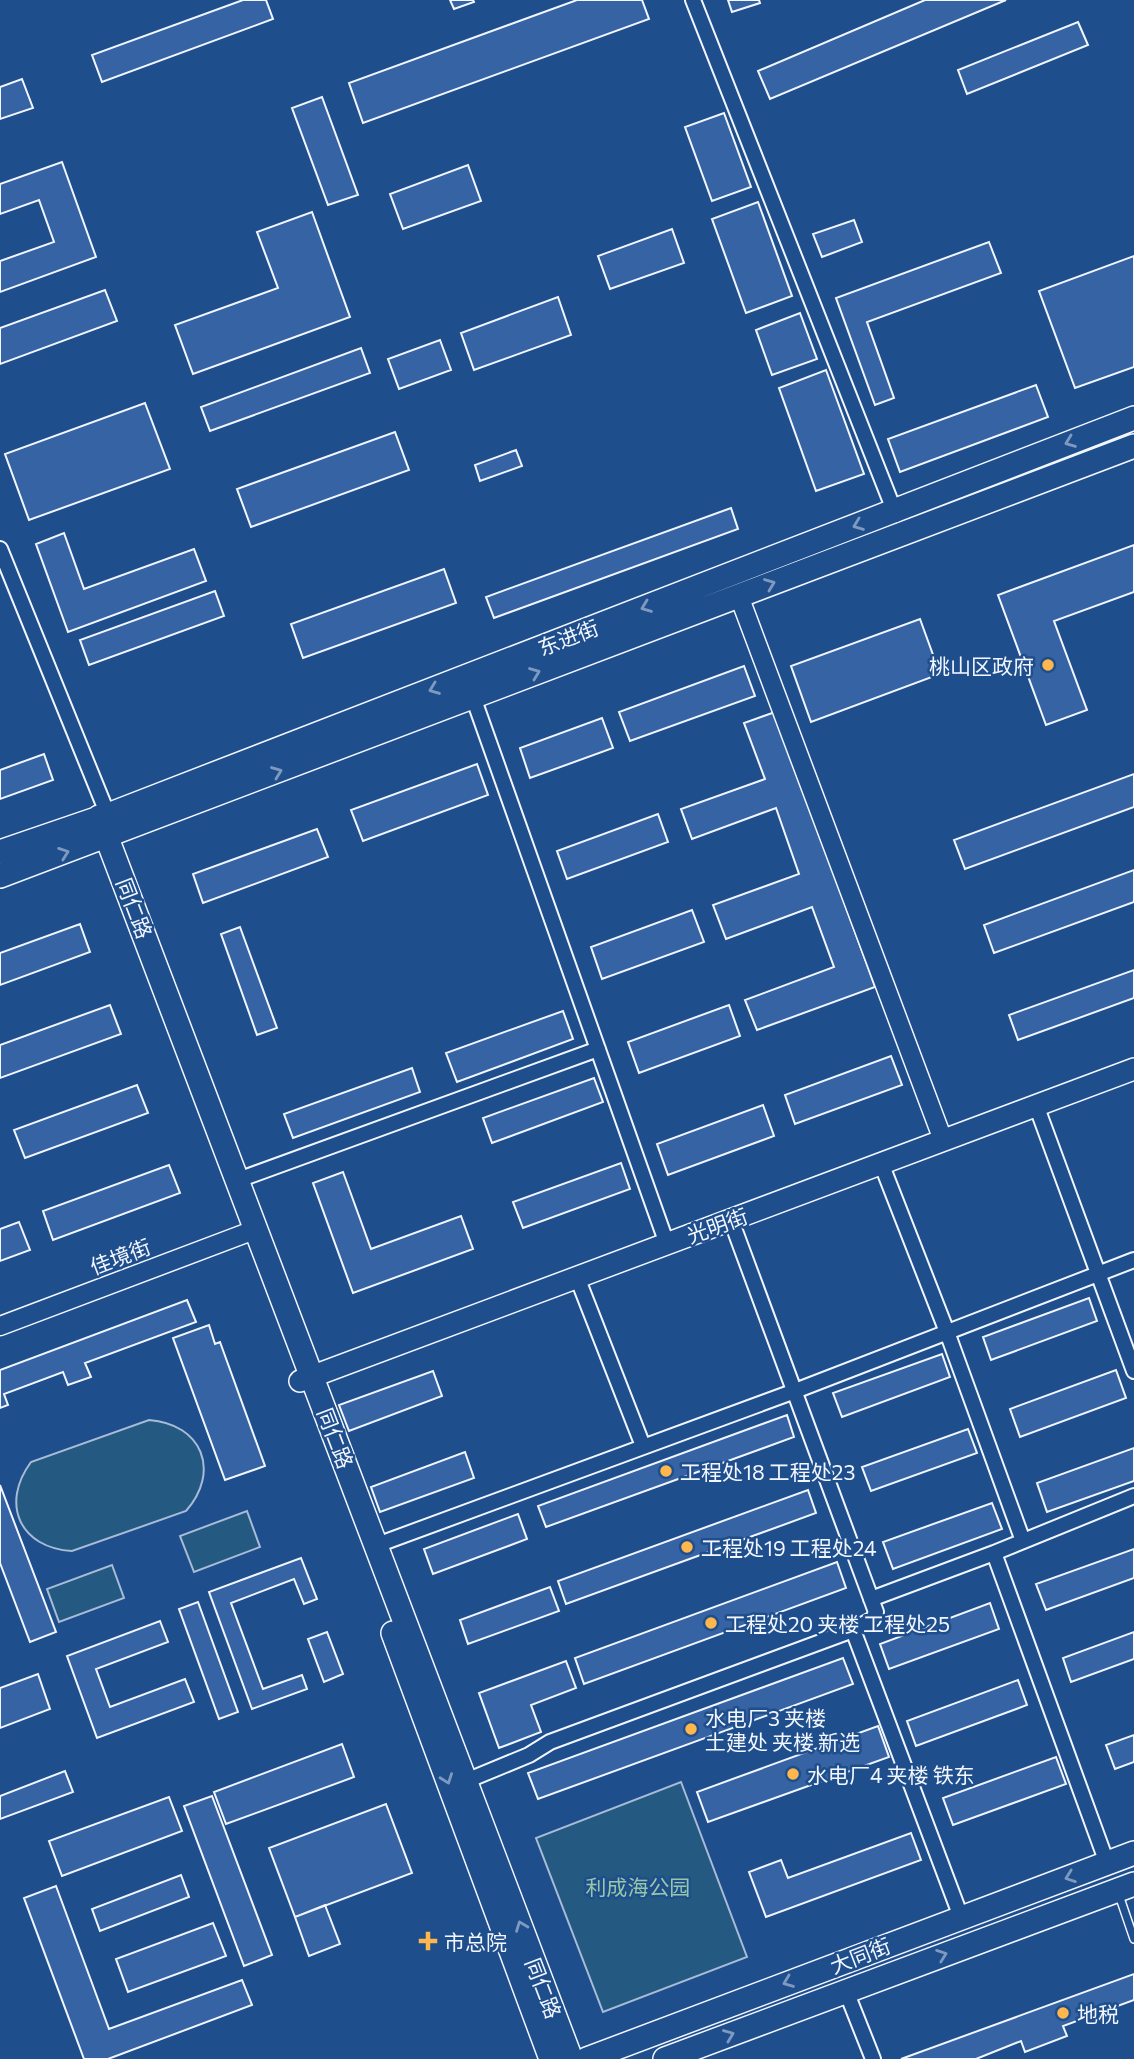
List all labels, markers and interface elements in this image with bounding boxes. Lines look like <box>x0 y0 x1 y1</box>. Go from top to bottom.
one-way arrow <box>1065 434 1077 448</box>
one-way arrow <box>853 517 865 531</box>
one-way arrow <box>764 578 776 592</box>
one-way arrow <box>641 599 653 613</box>
street label: 东进街 <box>534 614 602 660</box>
place label: 桃山区政府 <box>929 653 1034 678</box>
marker: 桃山区政府 <box>1040 657 1056 673</box>
one-way arrow <box>528 668 540 682</box>
one-way arrow <box>429 680 441 694</box>
one-way arrow <box>270 766 282 780</box>
one-way arrow <box>58 847 70 861</box>
street label: 同仁路 <box>112 874 158 942</box>
street label: 光明街 <box>683 1202 751 1248</box>
street label: 佳境街 <box>86 1233 154 1279</box>
street label: 同仁路 <box>313 1404 359 1472</box>
place label: 工程处18 工程处23 <box>680 1459 855 1484</box>
marker: 工程处18 工程处23 <box>658 1463 674 1479</box>
place label: 工程处19 工程处24 <box>701 1535 877 1560</box>
marker: 工程处19 工程处24 <box>679 1539 695 1555</box>
place label: 工程处20 夹楼 工程处25 <box>725 1611 950 1636</box>
marker: 工程处20 夹楼 工程处25 <box>703 1615 719 1631</box>
place label: 水电厂3 夹楼 土建处 夹楼 新选 <box>705 1705 860 1754</box>
marker: 水电厂3 夹楼 土建处 夹楼 新选 <box>683 1721 699 1737</box>
place label: 水电厂4 夹楼 铁东 <box>807 1762 975 1787</box>
marker: 水电厂4 夹楼 铁东 <box>785 1766 801 1782</box>
one-way arrow <box>439 1773 453 1785</box>
one-way arrow <box>1065 1869 1077 1883</box>
park label: 利成海公园 <box>586 1874 691 1899</box>
one-way arrow <box>515 1921 529 1933</box>
place label: 市总院 <box>444 1929 507 1954</box>
marker: 市总院 <box>418 1931 438 1951</box>
street label: 大同街 <box>826 1932 894 1978</box>
one-way arrow <box>936 1949 948 1963</box>
street label: 同仁路 <box>521 1954 567 2022</box>
one-way arrow <box>783 1974 795 1988</box>
place label: 地税 <box>1077 2001 1119 2026</box>
marker: 地税 <box>1055 2005 1071 2021</box>
one-way arrow <box>722 2029 734 2043</box>

